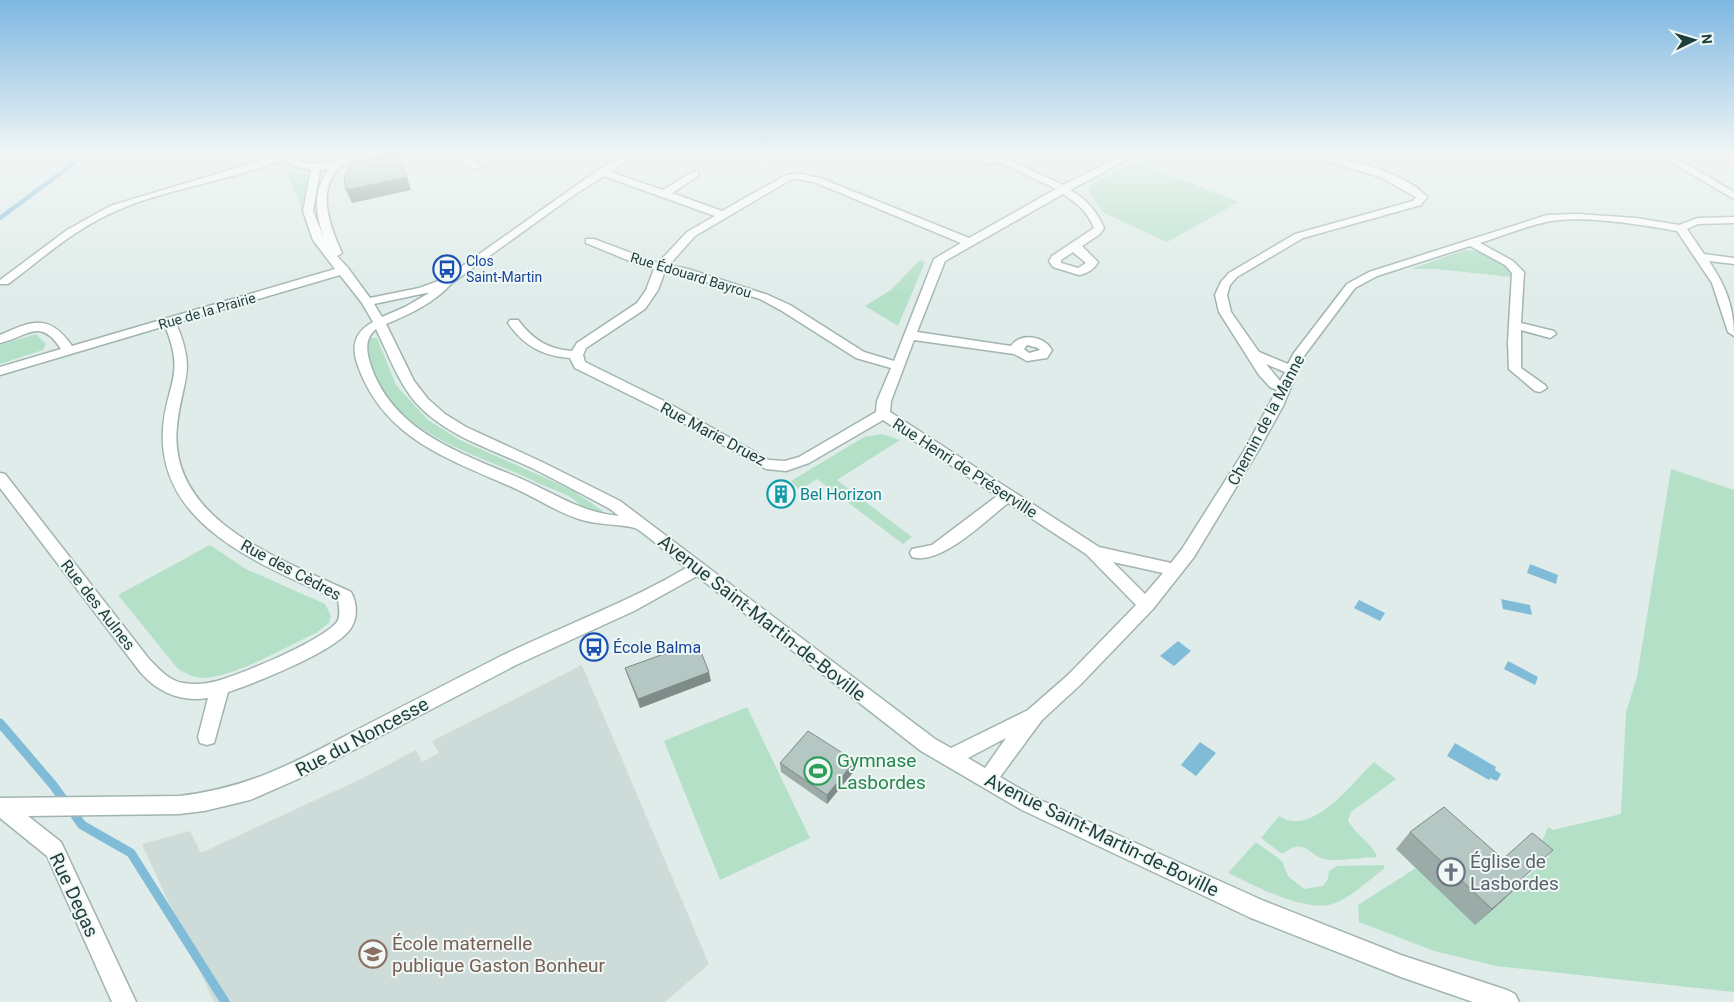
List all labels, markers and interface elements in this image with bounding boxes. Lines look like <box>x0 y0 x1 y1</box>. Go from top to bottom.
north arrow <box>1669 15 1719 65</box>
text: N <box>1699 33 1715 44</box>
street label: Rue Édouard Bayrou <box>629 248 754 301</box>
place label: Clos Saint-Martin <box>466 253 542 285</box>
bus stop icon: Clos Saint-Martin <box>432 254 462 284</box>
street label: Rue de la Prairie <box>157 289 257 333</box>
street label: Chemin de la Manne <box>1224 351 1308 489</box>
street label: Rue Marie Druez <box>657 398 769 470</box>
street label: Rue Henri de Préserville <box>889 414 1041 522</box>
building icon: Bel Horizon <box>766 479 796 509</box>
place label: Bel Horizon <box>800 485 882 504</box>
street label: Avenue Saint-Martin-de-Boville <box>654 530 870 706</box>
street label: Rue des Cèdres <box>238 536 344 604</box>
street label: Rue des Aulnes <box>57 556 139 654</box>
bus stop icon: École Balma <box>579 632 609 662</box>
place label: École Balma <box>613 638 701 657</box>
street label: Rue du Noncesse <box>291 692 433 782</box>
place label: Gymnase Lasbordes <box>837 749 926 794</box>
sports icon: Gymnase Lasbordes <box>803 756 833 786</box>
street label: Avenue Saint-Martin-de-Boville <box>981 768 1223 902</box>
street label: Rue Degas <box>44 849 104 941</box>
place label: Église de Lasbordes <box>1470 850 1559 895</box>
church icon: Église de Lasbordes <box>1436 857 1466 887</box>
place label: École maternelle publique Gaston Bonheur <box>392 932 605 977</box>
school or university icon: École maternelle publique Gaston Bonheur <box>358 939 388 969</box>

